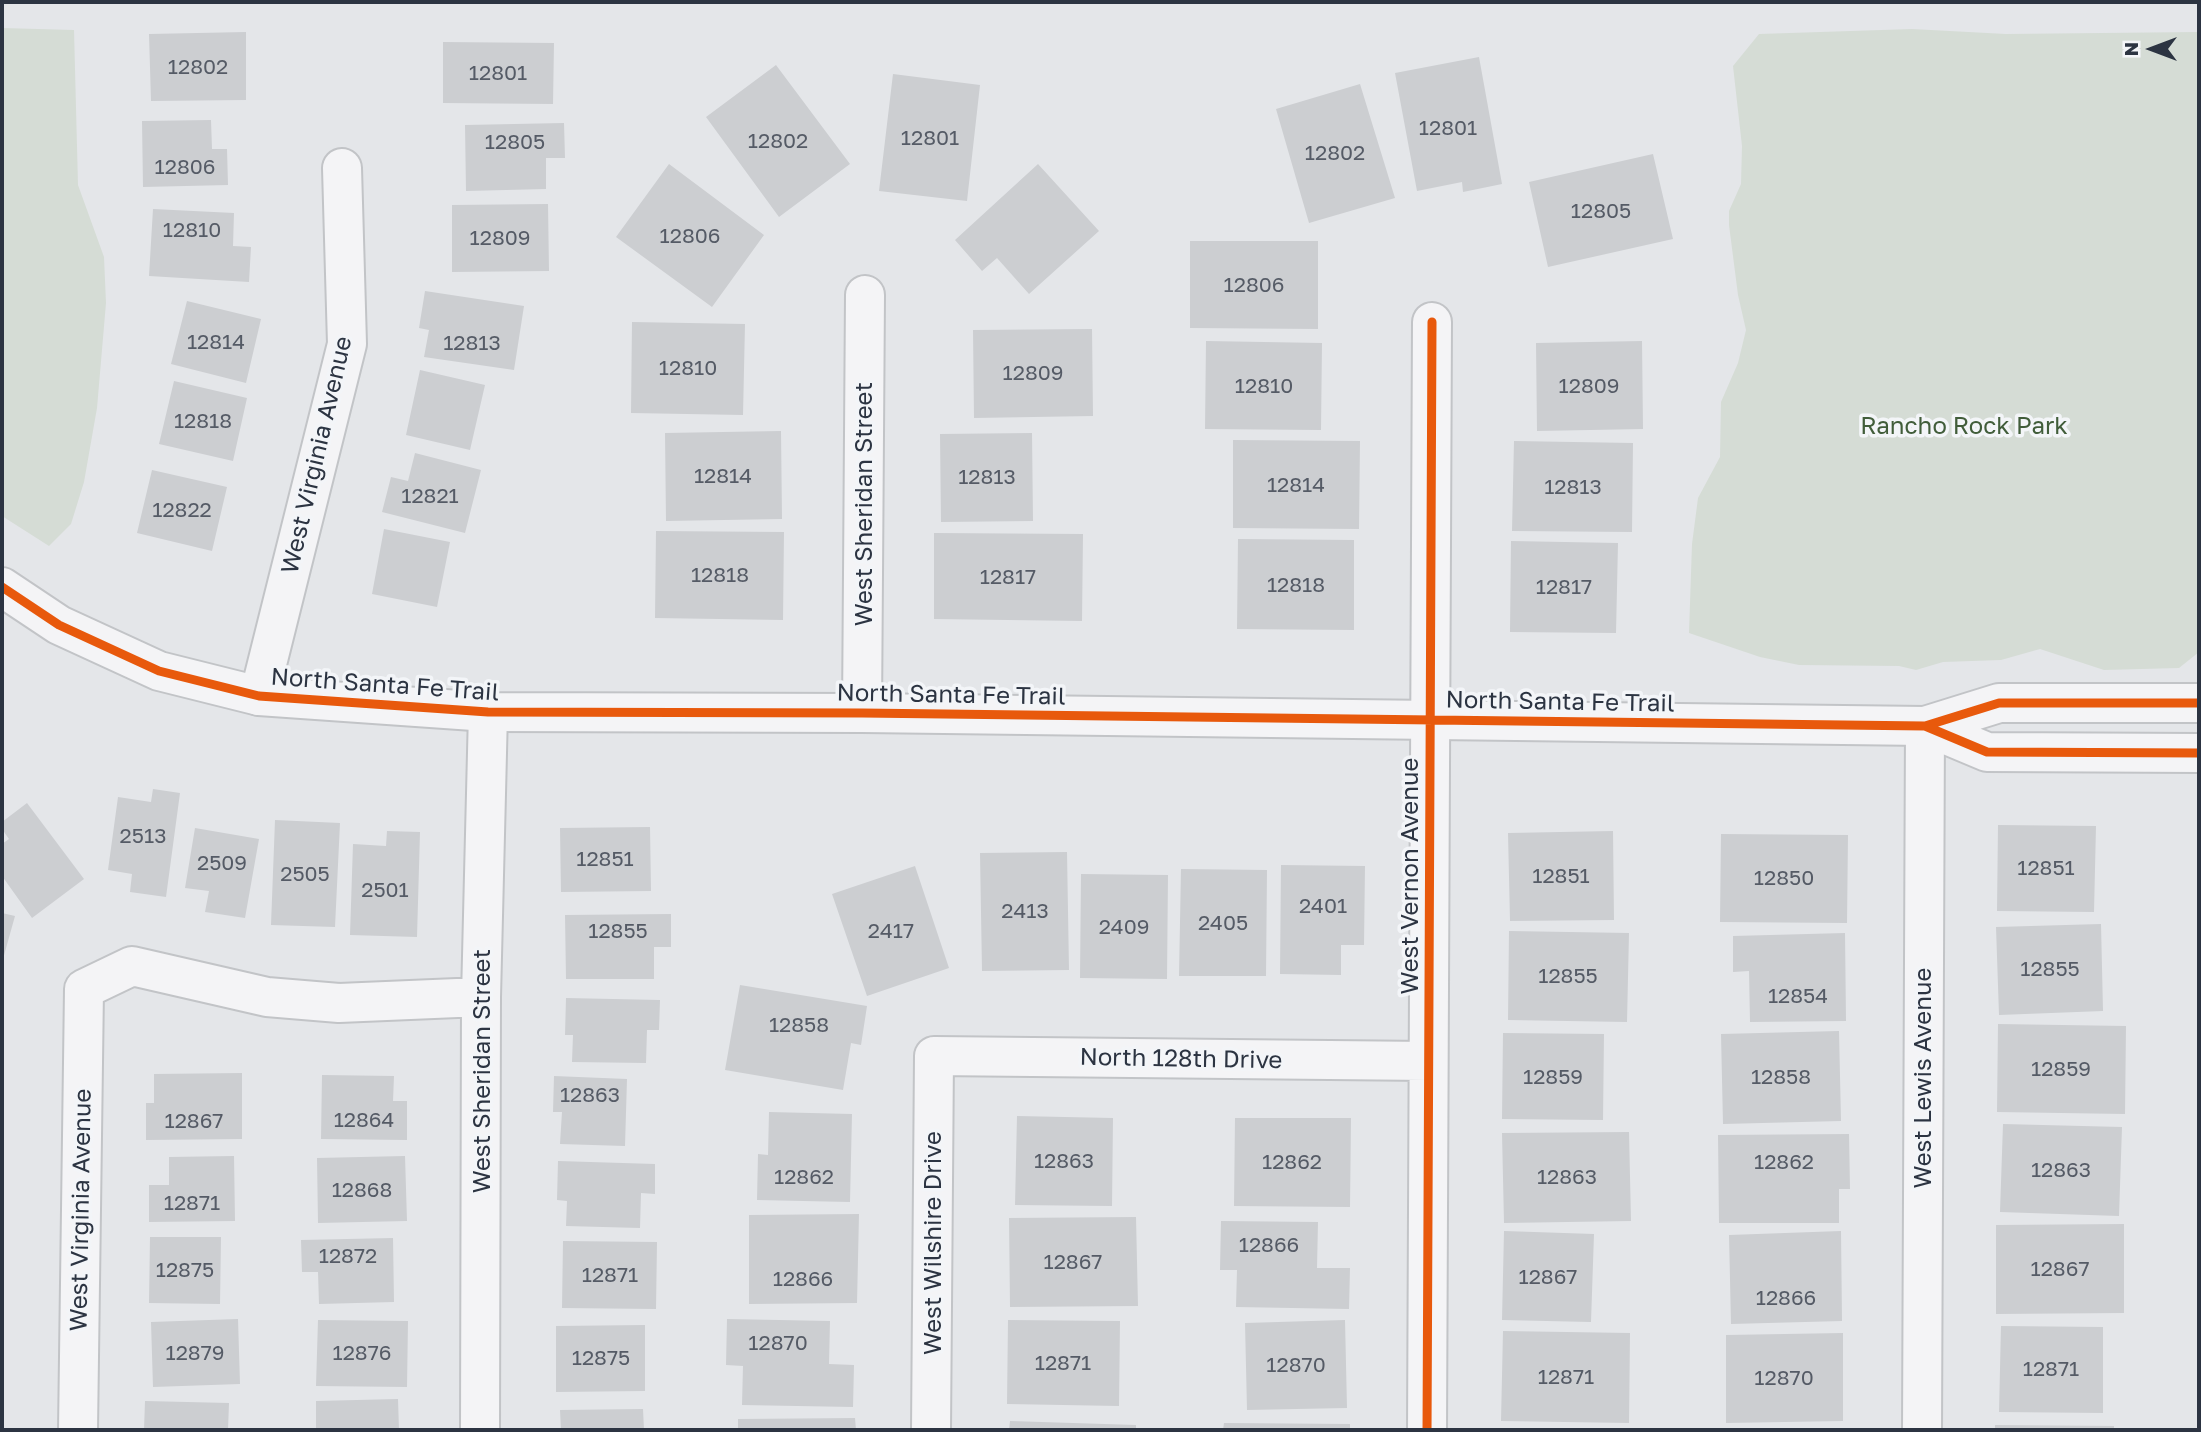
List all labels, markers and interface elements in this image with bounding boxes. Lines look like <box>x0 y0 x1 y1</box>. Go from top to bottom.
north arrow <box>2117 14 2187 84</box>
text: N <box>2119 42 2142 56</box>
house number: 12802 <box>168 54 228 80</box>
house number: 12801 <box>469 60 527 86</box>
house number: 12801 <box>1419 115 1477 141</box>
house number: 12801 <box>901 125 959 151</box>
house number: 12802 <box>748 128 808 154</box>
house number: 12805 <box>485 129 545 155</box>
house number: 12802 <box>1305 140 1365 166</box>
house number: 12806 <box>155 154 215 180</box>
house number: 12805 <box>1571 198 1631 224</box>
house number: 12810 <box>163 217 221 243</box>
house number: 12806 <box>660 223 720 249</box>
house number: 12809 <box>470 225 530 251</box>
house number: 12806 <box>1224 272 1284 298</box>
house number: 12814 <box>187 329 245 355</box>
house number: 12813 <box>443 330 501 356</box>
street label: West Virginia Avenue <box>276 334 358 576</box>
house number: 12810 <box>659 355 717 381</box>
house number: 12809 <box>1003 360 1063 386</box>
house number: 12810 <box>1235 373 1293 399</box>
house number: 12809 <box>1559 373 1619 399</box>
street label: West Sheridan Street <box>850 382 878 626</box>
house number: 12818 <box>174 408 232 434</box>
park label: Rancho Rock Park <box>1860 412 2068 440</box>
house number: 12814 <box>694 463 752 489</box>
house number: 12813 <box>958 464 1016 490</box>
house number: 12814 <box>1267 472 1325 498</box>
house number: 12813 <box>1544 474 1602 500</box>
house number: 12821 <box>401 483 459 509</box>
house number: 12822 <box>152 497 212 523</box>
house number: 12818 <box>691 562 749 588</box>
house number: 12817 <box>980 564 1036 590</box>
house number: 12818 <box>1267 572 1325 598</box>
house number: 12817 <box>1536 574 1592 600</box>
street label: North Santa Fe Trail <box>270 663 500 707</box>
street label: North Santa Fe Trail <box>836 679 1066 711</box>
street label: North Santa Fe Trail <box>1445 686 1675 718</box>
street label: West Vernon Avenue <box>1396 758 1424 994</box>
house number: 2513 <box>120 823 166 849</box>
house number: 12851 <box>576 846 634 872</box>
house number: 2509 <box>197 850 247 876</box>
house number: 12851 <box>2017 855 2075 881</box>
house number: 2505 <box>280 861 330 887</box>
house number: 12851 <box>1532 863 1590 889</box>
house number: 12850 <box>1754 865 1814 891</box>
house number: 2501 <box>361 877 409 903</box>
house number: 2401 <box>1299 893 1347 919</box>
house number: 2413 <box>1001 898 1049 924</box>
house number: 2405 <box>1198 910 1248 936</box>
house number: 2409 <box>1099 914 1149 940</box>
house number: 12855 <box>588 918 648 944</box>
house number: 2417 <box>868 918 914 944</box>
street label: West Sheridan Street <box>468 949 496 1193</box>
house number: 12855 <box>2020 956 2080 982</box>
house number: 12855 <box>1538 963 1598 989</box>
street label: West Lewis Avenue <box>1909 968 1937 1188</box>
house number: 12854 <box>1768 983 1828 1009</box>
house number: 12858 <box>769 1012 829 1038</box>
street label: North 128th Drive <box>1079 1043 1283 1075</box>
house number: 12859 <box>2031 1056 2091 1082</box>
house number: 12859 <box>1523 1064 1583 1090</box>
house number: 12858 <box>1751 1064 1811 1090</box>
house number: 12863 <box>560 1082 620 1108</box>
street label: West Virginia Avenue <box>64 1088 98 1332</box>
house number: 12864 <box>334 1107 394 1133</box>
house number: 12867 <box>164 1108 224 1134</box>
street label: West Wilshire Drive <box>919 1131 947 1355</box>
house number: 12863 <box>1034 1148 1094 1174</box>
house number: 12862 <box>1262 1149 1322 1175</box>
house number: 12862 <box>1754 1149 1814 1175</box>
house number: 12863 <box>2031 1157 2091 1183</box>
house number: 12862 <box>774 1164 834 1190</box>
house number: 12863 <box>1537 1164 1597 1190</box>
house number: 12868 <box>332 1177 392 1203</box>
house number: 12871 <box>164 1190 220 1216</box>
house number: 12866 <box>1239 1232 1299 1258</box>
house number: 12872 <box>319 1243 377 1269</box>
house number: 12867 <box>1043 1249 1103 1275</box>
house number: 12867 <box>2030 1256 2090 1282</box>
house number: 12875 <box>156 1257 214 1283</box>
house number: 12871 <box>582 1262 638 1288</box>
house number: 12867 <box>1518 1264 1578 1290</box>
house number: 12866 <box>773 1266 833 1292</box>
house number: 12866 <box>1756 1285 1816 1311</box>
house number: 12870 <box>748 1330 808 1356</box>
house number: 12879 <box>165 1340 225 1366</box>
house number: 12876 <box>332 1340 392 1366</box>
house number: 12875 <box>572 1345 630 1371</box>
house number: 12871 <box>1035 1350 1091 1376</box>
house number: 12870 <box>1266 1352 1326 1378</box>
house number: 12871 <box>2023 1356 2079 1382</box>
house number: 12871 <box>1538 1364 1594 1390</box>
house number: 12870 <box>1754 1365 1814 1391</box>

